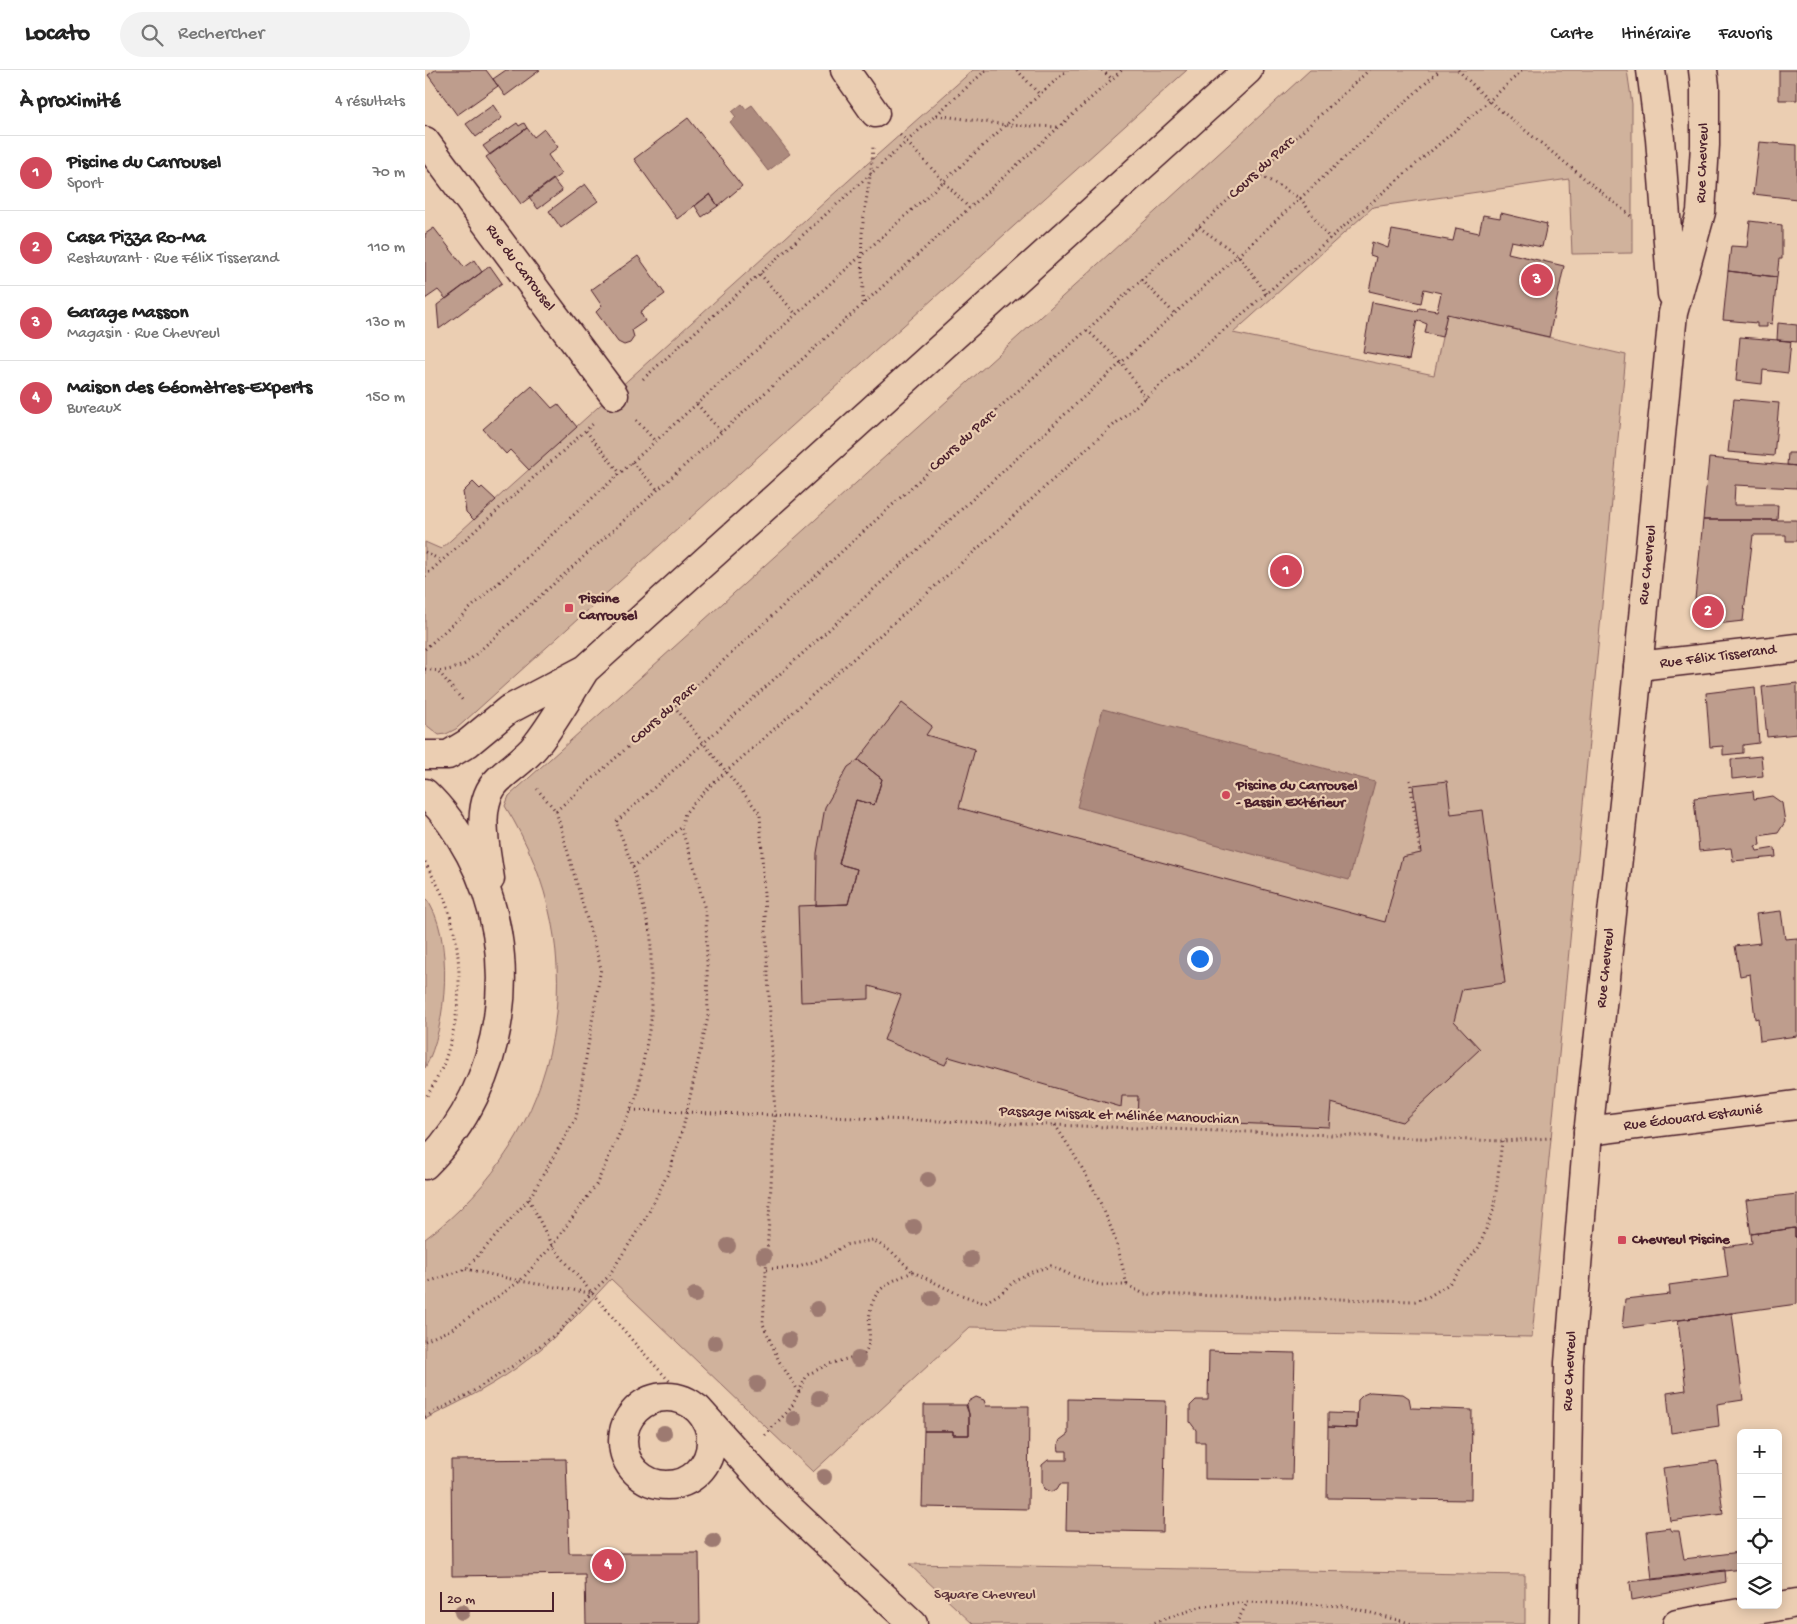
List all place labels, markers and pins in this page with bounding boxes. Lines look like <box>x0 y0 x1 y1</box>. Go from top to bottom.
pin: 3 <box>1521 261 1553 299</box>
pin: 1 <box>1270 552 1302 590</box>
place label: Piscine Carrousel <box>578 590 638 625</box>
pin: 2 <box>1692 593 1724 631</box>
marker: Piscine Carrousel <box>563 602 575 614</box>
place label: Piscine du Carrousel - Bassin Extérieur <box>1235 777 1358 812</box>
marker: Piscine du Carrousel - Bassin Extérieur <box>1220 789 1232 801</box>
place label: Chevreul Piscine <box>1631 1231 1731 1249</box>
marker: Chevreul Piscine <box>1616 1234 1628 1246</box>
pin: 4 <box>592 1546 624 1584</box>

